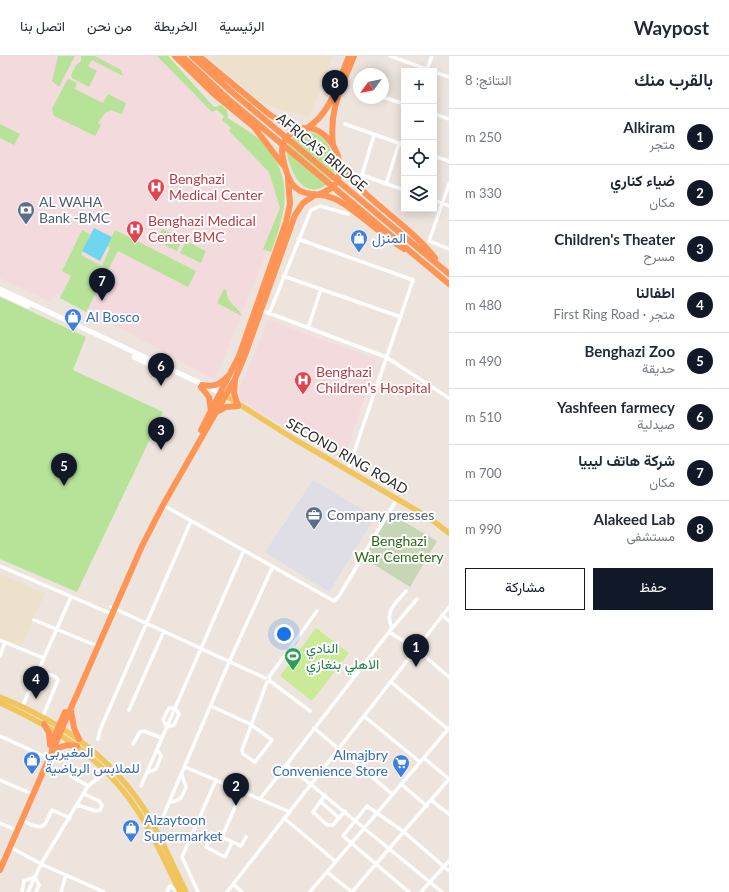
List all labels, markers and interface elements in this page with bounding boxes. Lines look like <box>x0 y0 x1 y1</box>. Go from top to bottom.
text: Waypost <box>634 16 709 39</box>
text: اتصل بنا <box>20 17 65 34</box>
text: من نحن <box>87 17 132 34</box>
text: الخريطة <box>154 17 197 34</box>
text: الرئيسية <box>219 17 264 34</box>
north arrow <box>353 68 389 104</box>
map controls <box>401 68 437 212</box>
button: + <box>401 68 437 104</box>
text: بالقرب منك <box>634 69 713 90</box>
pin: 8 <box>322 70 348 103</box>
text: النتائج: 8 <box>465 72 512 88</box>
button: − <box>401 104 437 140</box>
street label: AFRICA'S BRIDGE <box>274 109 371 194</box>
text: Alkiram <box>623 118 675 136</box>
text: 250 m <box>465 129 502 145</box>
text: 1 <box>696 129 704 145</box>
text: متجر <box>650 136 675 152</box>
button: locate <box>401 140 437 176</box>
place label: Benghazi Medical Center <box>169 170 263 203</box>
text: ضياء كناري <box>610 171 675 189</box>
button: layers <box>401 176 437 212</box>
hospital icon: Benghazi Medical Center <box>146 177 166 202</box>
text: 330 m <box>465 185 502 201</box>
text: 2 <box>696 185 704 201</box>
place label: AL WAHA Bank -BMC <box>39 193 111 226</box>
text: مكان <box>649 194 675 210</box>
bank icon: AL WAHA Bank -BMC <box>16 200 36 225</box>
place label: Benghazi Medical Center BMC <box>148 212 256 245</box>
hospital icon: Benghazi Medical Center BMC <box>125 219 145 244</box>
shop icon: المنزل <box>349 228 369 253</box>
place label: المنزل <box>372 229 406 248</box>
text: Children's Theater <box>554 230 675 248</box>
text: 410 m <box>465 241 502 257</box>
text: 3 <box>696 241 704 257</box>
text: مسرح <box>643 248 675 264</box>
pin: 7 <box>89 268 115 301</box>
text: اطفالنا <box>636 283 675 301</box>
text: 480 m <box>465 297 502 313</box>
text: 4 <box>696 297 704 313</box>
text: متجر · First Ring Road <box>553 306 675 322</box>
shop icon: Al Bosco <box>63 307 83 332</box>
place label: Al Bosco <box>86 308 140 325</box>
text: Benghazi Zoo <box>584 342 675 360</box>
pin: 6 <box>148 353 174 386</box>
text: 490 m <box>465 353 502 369</box>
text: 5 <box>696 353 704 369</box>
text: حديقة <box>642 360 675 376</box>
place label: Benghazi Children's Hospital <box>316 363 431 396</box>
hospital icon: Benghazi Children's Hospital <box>293 370 313 395</box>
text: Yashfeen farmecy <box>557 398 675 416</box>
text: 510 m <box>465 409 502 425</box>
text: 6 <box>696 409 704 425</box>
street label: SECOND RING ROAD <box>283 414 411 497</box>
text: صيدلية <box>637 416 675 432</box>
pin: 3 <box>148 417 174 450</box>
text: شركة هاتف ليبيا <box>578 451 675 469</box>
pin: 5 <box>51 453 77 486</box>
text: 700 m <box>465 465 502 481</box>
text: 7 <box>696 465 704 481</box>
text: مكان <box>649 474 675 490</box>
office icon: Company presses <box>304 505 324 530</box>
place label: Company presses <box>327 506 434 523</box>
text: Alakeed Lab <box>594 510 675 528</box>
text: 990 m <box>465 521 502 537</box>
text: 8 <box>696 521 704 537</box>
text: مستشفى <box>627 528 675 544</box>
park label: Benghazi War Cemetery <box>354 532 444 565</box>
button: مشاركة <box>465 568 585 610</box>
button: حفظ <box>593 568 713 610</box>
your location <box>274 624 294 644</box>
pin: 1 <box>403 634 429 667</box>
place label: النادي الاهلي بنغازي <box>306 639 379 676</box>
sports icon: النادي الاهلي بنغازي <box>283 646 303 671</box>
pin: 4 <box>23 666 49 699</box>
place label: المغيربي للملابس الرياضية <box>45 743 140 777</box>
place label: Almajbry Convenience Store <box>272 746 389 779</box>
shop icon: المغيربي للملابس الرياضية <box>22 750 42 775</box>
supermarket icon: Almajbry Convenience Store <box>391 753 411 778</box>
pin: 2 <box>223 773 249 806</box>
place label: Alzaytoon Supermarket <box>144 811 222 844</box>
shop icon: Alzaytoon Supermarket <box>121 818 141 843</box>

